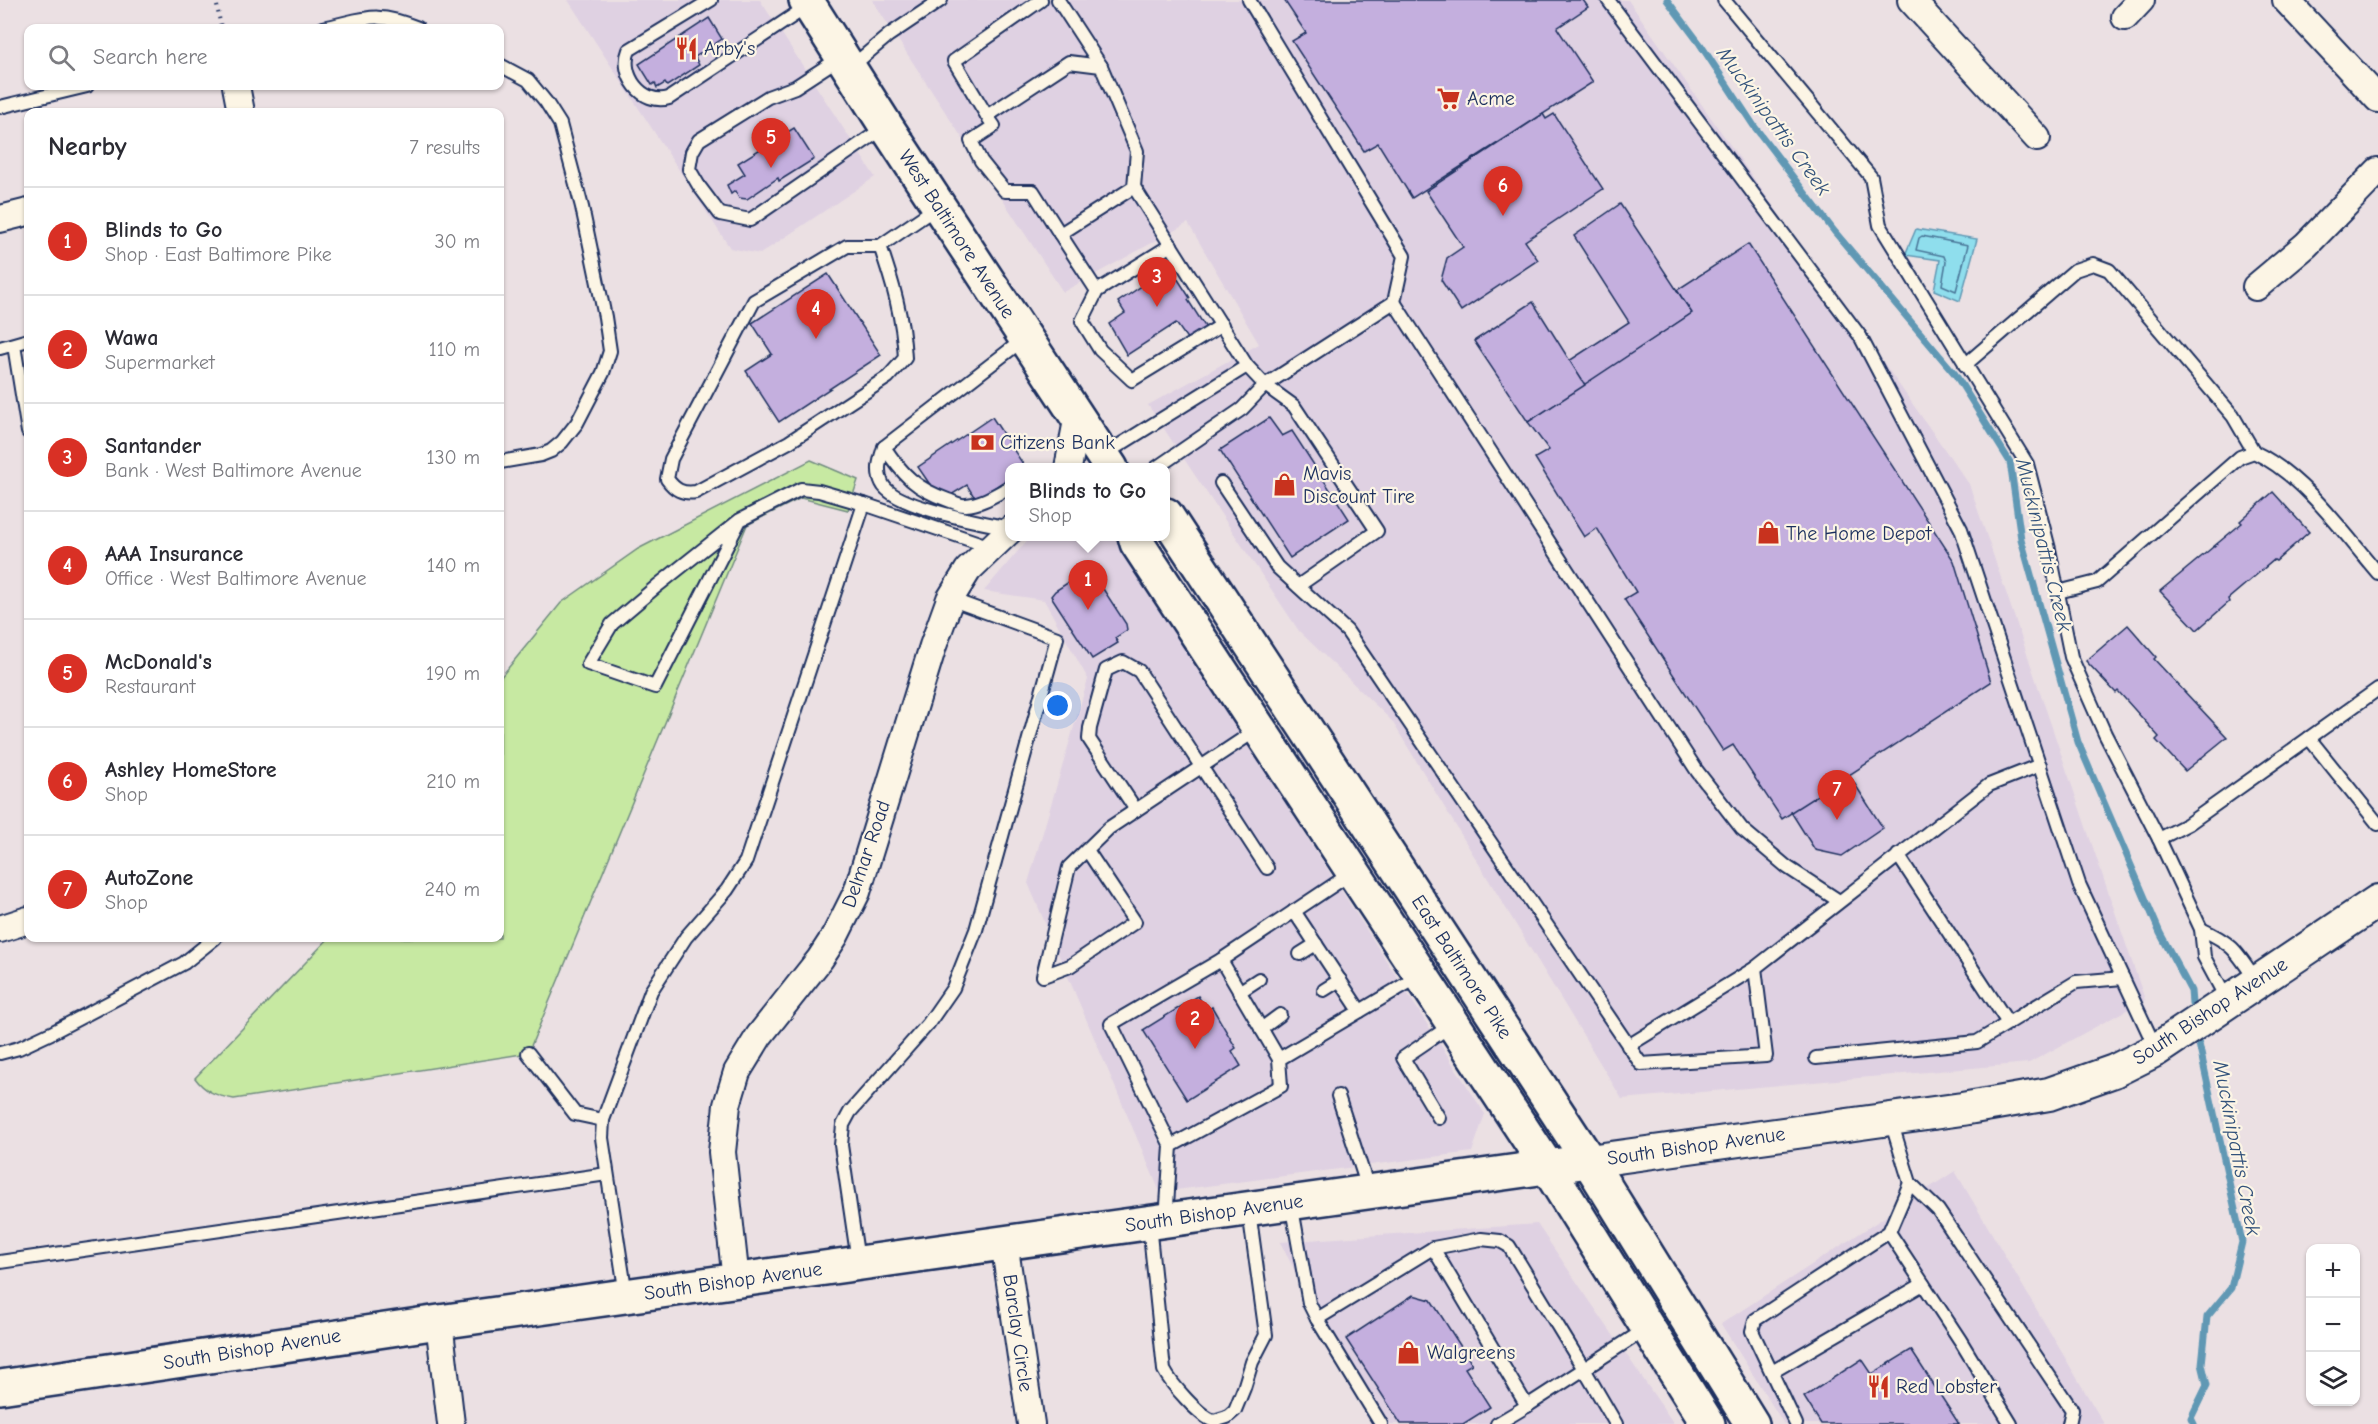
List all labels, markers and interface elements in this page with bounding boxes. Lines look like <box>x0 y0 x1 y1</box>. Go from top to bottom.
search box <box>24 24 504 90</box>
restaurant icon: Arby's <box>673 35 699 61</box>
place label: Arby's <box>704 37 755 60</box>
icon: search <box>45 41 78 74</box>
water label: Muckinipattis Creek <box>1711 41 1836 201</box>
text: Search here <box>93 44 208 70</box>
supermarket icon: Acme <box>1436 85 1462 111</box>
place label: Acme <box>1467 87 1515 110</box>
pin: 5 <box>752 118 790 168</box>
text: Nearby <box>48 132 127 162</box>
text: 7 results <box>409 136 480 159</box>
street label: West Baltimore Avenue <box>894 145 1020 323</box>
pin: 6 <box>1484 166 1522 216</box>
text: Blinds to Go <box>105 217 222 243</box>
text: 1 <box>64 230 71 253</box>
text: 30 m <box>434 230 480 253</box>
text: Shop · East Baltimore Pike <box>105 243 332 266</box>
pin: 3 <box>1138 258 1176 307</box>
pin: 4 <box>796 290 836 339</box>
text: Wawa <box>105 325 159 351</box>
text: 2 <box>63 338 72 361</box>
text: 110 m <box>429 338 480 361</box>
text: Supermarket <box>105 351 215 374</box>
bank icon: Citizens Bank <box>969 429 995 455</box>
place label: Citizens Bank <box>1000 431 1115 454</box>
text: Santander <box>105 433 201 459</box>
text: 3 <box>63 446 72 469</box>
text: 130 m <box>427 446 480 469</box>
water label: Muckinipattis Creek <box>2011 455 2077 635</box>
text: Bank · West Baltimore Avenue <box>105 459 362 482</box>
place label: Mavis Discount Tire <box>1303 462 1415 508</box>
popup <box>1005 463 1170 541</box>
shop icon: Mavis Discount Tire <box>1272 472 1298 498</box>
text: Blinds to Go <box>1029 478 1146 504</box>
text: Shop <box>1029 504 1072 527</box>
shop icon: The Home Depot <box>1755 520 1781 546</box>
place label: The Home Depot <box>1786 522 1933 545</box>
text: AAA Insurance <box>105 541 243 567</box>
text: 4 <box>63 554 72 577</box>
text: 140 m <box>427 554 480 577</box>
pin: 1 <box>1068 560 1108 610</box>
text: Office · West Baltimore Avenue <box>105 567 366 590</box>
text: McDonald's <box>105 649 212 675</box>
text: 5 <box>62 662 73 685</box>
text: 190 m <box>426 662 480 685</box>
text: Restaurant <box>105 675 195 698</box>
your location <box>1043 691 1072 720</box>
text: Ashley HomeStore <box>105 757 277 783</box>
text: 6 <box>62 770 73 793</box>
text: 210 m <box>426 770 480 793</box>
pin: 7 <box>1818 770 1856 820</box>
text: Shop <box>105 783 148 806</box>
street label: Delmar Road <box>837 797 895 911</box>
text: AutoZone <box>105 865 193 891</box>
text: 7 <box>63 878 72 901</box>
text: 240 m <box>425 878 480 901</box>
text: Shop <box>105 891 148 914</box>
street label: East Baltimore Pike <box>1407 891 1517 1043</box>
street label: South Bishop Avenue <box>2128 952 2292 1070</box>
pin: 2 <box>1176 1000 1214 1049</box>
water label: Muckinipattis Creek <box>2208 1057 2266 1238</box>
street label: South Bishop Avenue <box>1605 1122 1787 1170</box>
street label: South Bishop Avenue <box>1123 1189 1305 1237</box>
map controls <box>2306 1244 2360 1406</box>
button: + <box>2306 1244 2360 1298</box>
street label: South Bishop Avenue <box>642 1257 824 1305</box>
street label: Barclay Circle <box>998 1273 1038 1393</box>
button: − <box>2306 1298 2360 1352</box>
street label: South Bishop Avenue <box>161 1324 343 1374</box>
shop icon: Walgreens <box>1396 1339 1422 1365</box>
place label: Walgreens <box>1427 1341 1515 1364</box>
button: layers <box>2306 1352 2360 1406</box>
restaurant icon: Red Lobster <box>1865 1373 1891 1399</box>
place label: Red Lobster <box>1896 1375 1997 1398</box>

